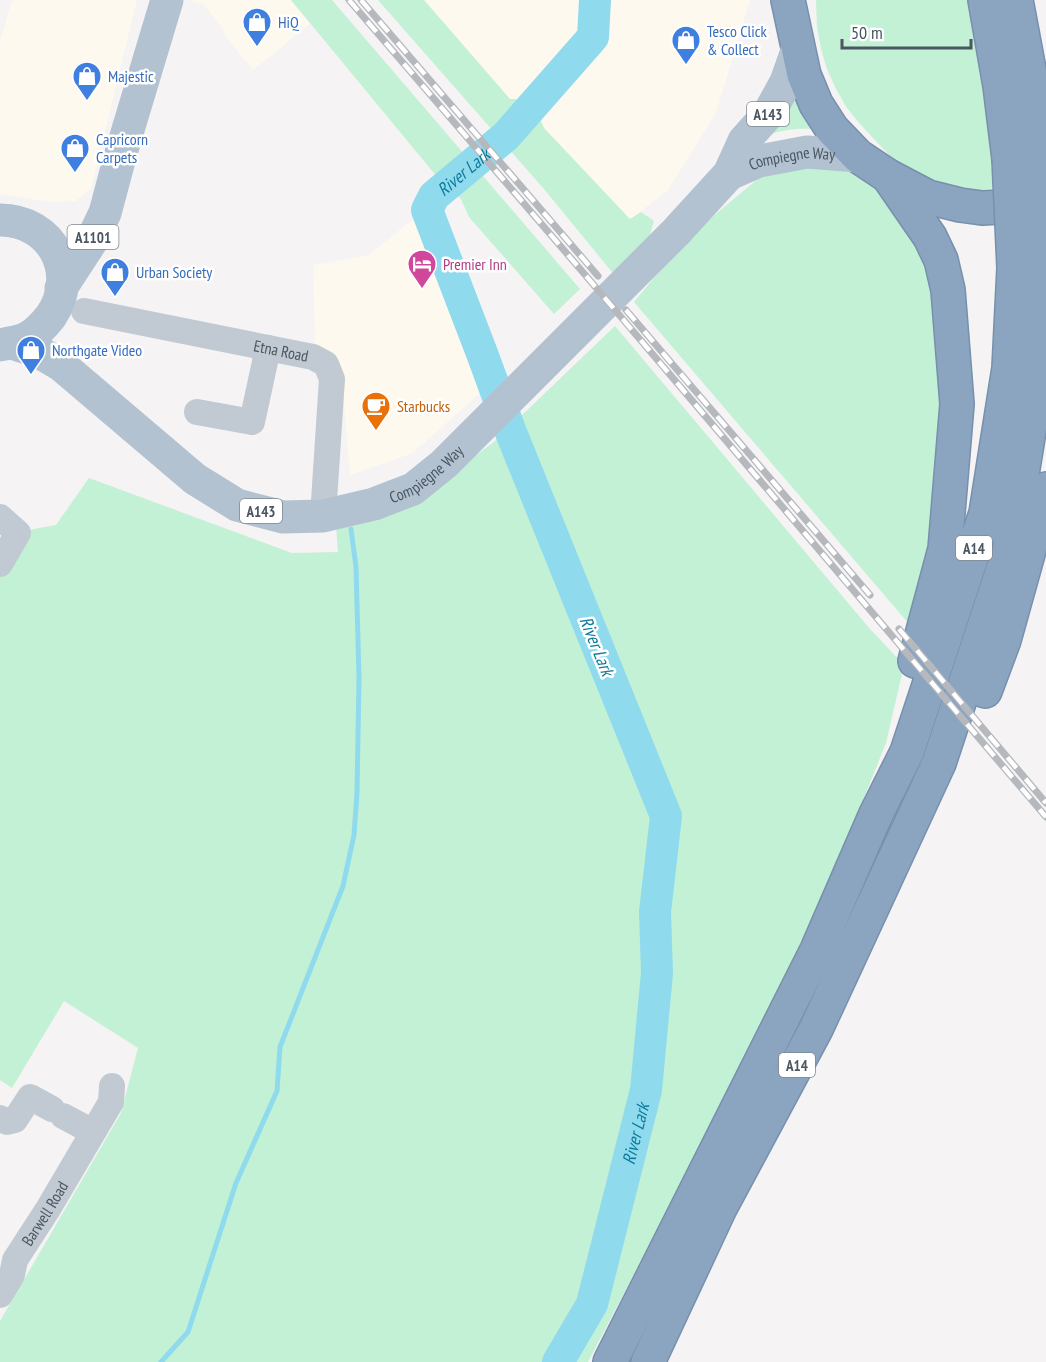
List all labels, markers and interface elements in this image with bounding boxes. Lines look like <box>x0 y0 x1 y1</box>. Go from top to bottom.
shop icon: HiQ <box>241 6 273 48</box>
place label: HiQ <box>278 12 300 32</box>
scale bar <box>842 12 971 50</box>
place label: Tesco Click & Collect <box>707 21 767 59</box>
text: 50 m <box>851 21 883 44</box>
shop icon: Tesco Click & Collect <box>670 24 702 66</box>
shop icon: Majestic <box>71 60 103 102</box>
place label: Majestic <box>108 66 154 86</box>
road number: A143 <box>747 102 789 126</box>
place label: Capricorn Carpets <box>96 129 148 167</box>
shop icon: Capricorn Carpets <box>59 132 91 174</box>
water label: River Lark <box>432 142 496 201</box>
street label: Compiegne Way <box>745 142 836 174</box>
road number: A1101 <box>68 225 118 249</box>
hotel icon: Premier Inn <box>406 248 438 290</box>
place label: Premier Inn <box>443 254 507 274</box>
shop icon: Urban Society <box>99 256 131 298</box>
place label: Urban Society <box>136 262 212 282</box>
shop icon: Northgate Video <box>15 334 47 376</box>
street label: Etna Road <box>252 335 310 366</box>
place label: Northgate Video <box>52 340 142 360</box>
cafe icon: Starbucks <box>360 390 392 432</box>
place label: Starbucks <box>397 396 450 416</box>
street label: Compiegne Way <box>386 441 467 507</box>
road number: A143 <box>240 499 282 523</box>
road number: A14 <box>956 536 992 560</box>
water label: River Lark <box>575 613 620 681</box>
road number: A14 <box>779 1053 815 1077</box>
water label: River Lark <box>616 1099 654 1166</box>
street label: Barwell Road <box>17 1177 72 1249</box>

